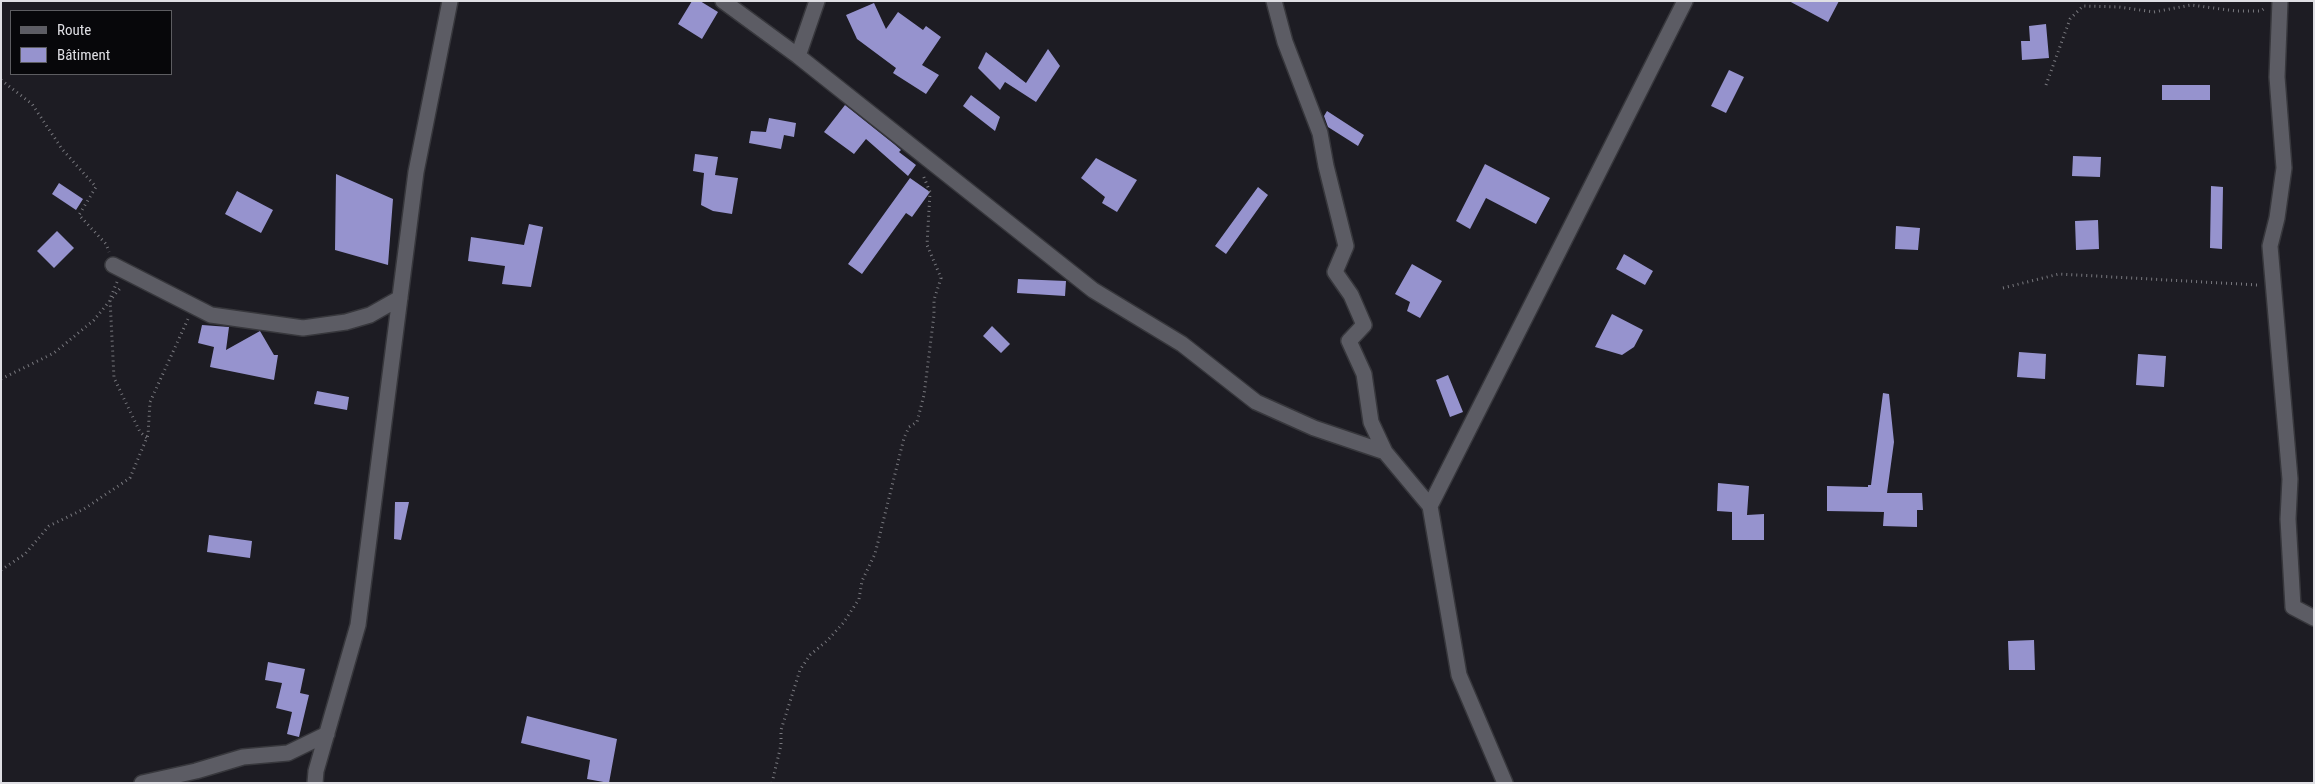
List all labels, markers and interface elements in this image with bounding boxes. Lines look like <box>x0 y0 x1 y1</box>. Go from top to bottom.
legend <box>10 10 172 75</box>
text: Route <box>57 21 91 39</box>
text: Bâtiment <box>57 46 110 64</box>

